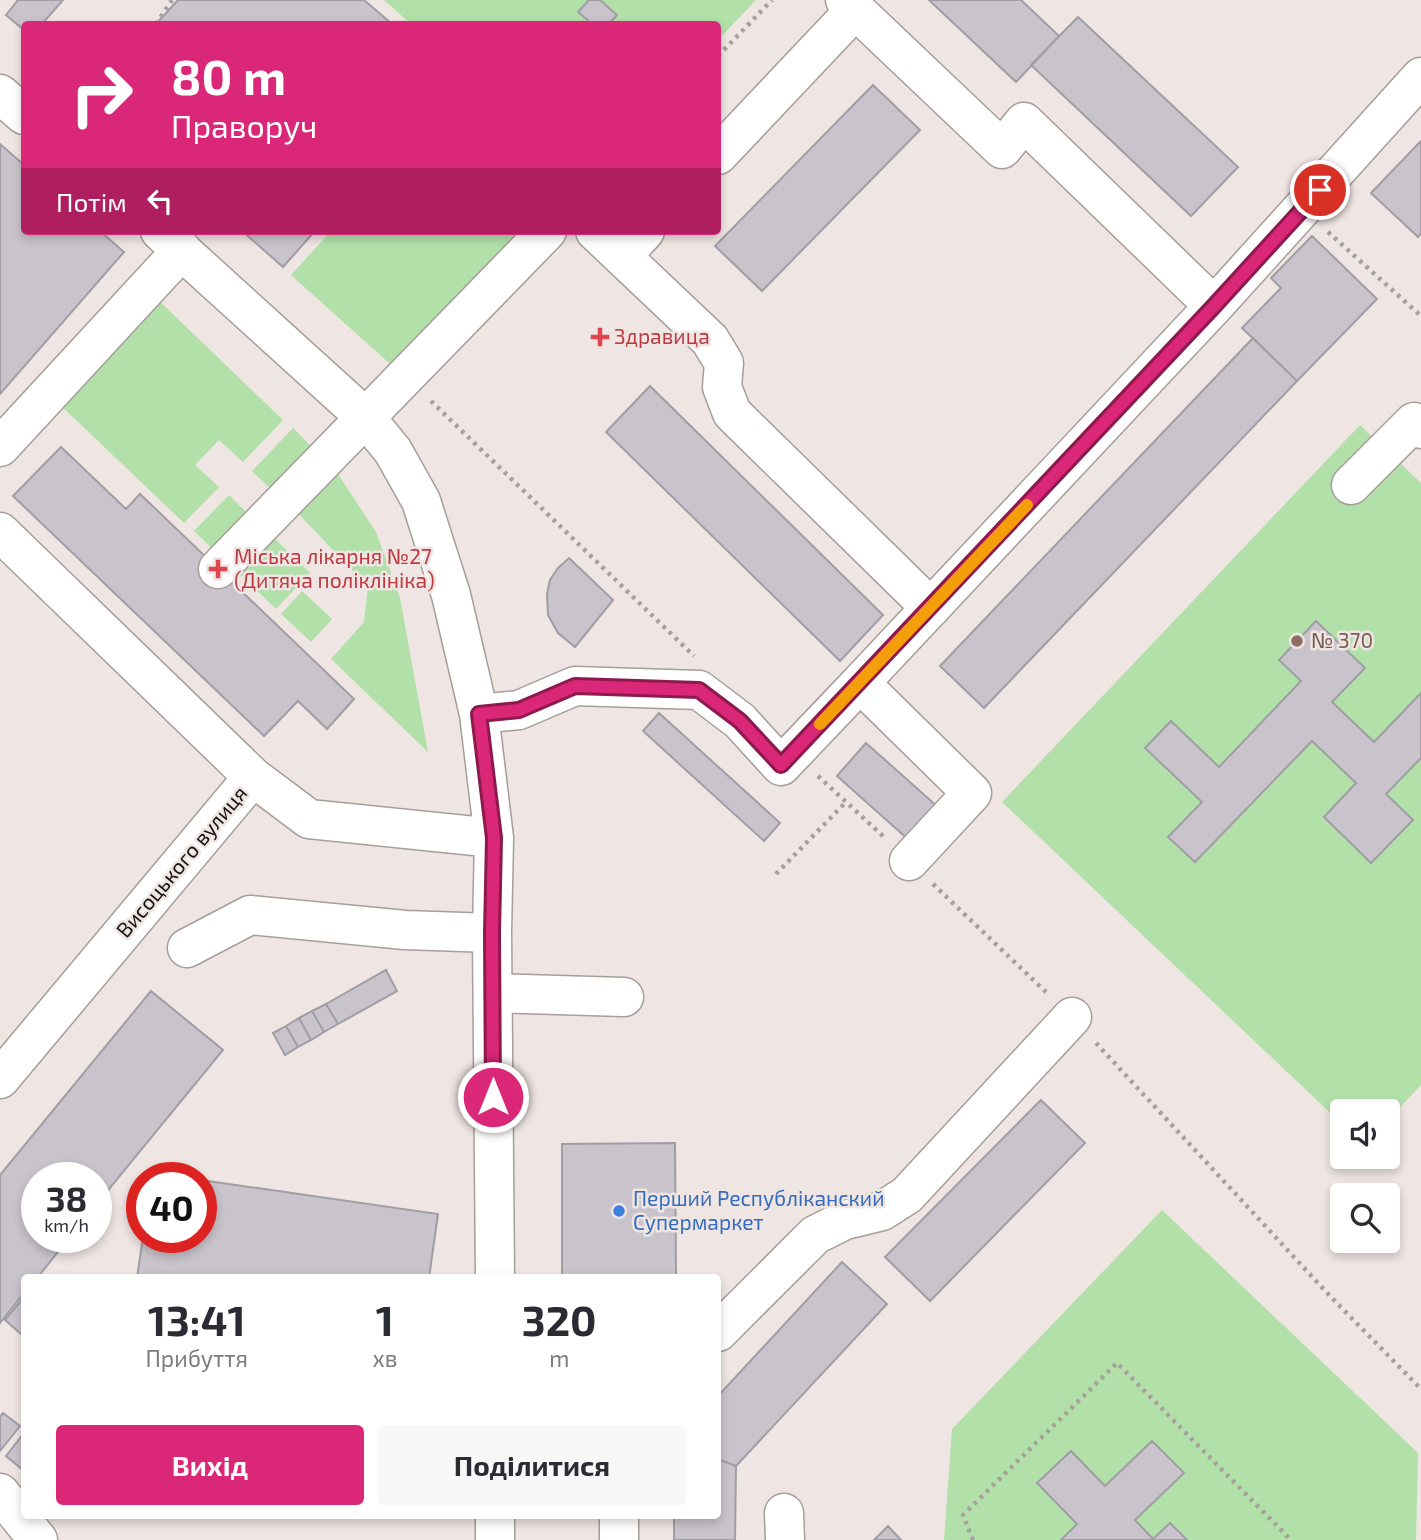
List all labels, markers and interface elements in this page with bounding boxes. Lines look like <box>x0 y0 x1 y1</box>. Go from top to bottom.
text: 80 m <box>171 46 286 105</box>
icon: right <box>56 49 147 140</box>
text: Праворуч <box>171 106 317 144</box>
pin <box>1290 160 1350 220</box>
icon: arrive <box>1301 171 1339 209</box>
icon: left <box>141 182 179 220</box>
text: Потім <box>56 186 127 217</box>
place label: Здравица <box>614 323 710 348</box>
marker: Здравица <box>592 329 608 345</box>
place label: Міська лікарня №27 (Дитяча поліклініка) <box>234 543 435 592</box>
marker: Міська лікарня №27 (Дитяча поліклініка) <box>208 559 228 579</box>
place label: № 370 <box>1311 627 1373 652</box>
marker: № 370 <box>1289 633 1305 649</box>
street label: Висоцького вулиця <box>110 780 252 943</box>
position arrow <box>456 1060 530 1134</box>
map controls <box>1330 1099 1400 1253</box>
button: sound <box>1330 1099 1400 1169</box>
speed limit sign: 40 <box>126 1162 217 1253</box>
text: 38 <box>46 1177 87 1219</box>
button: search <box>1330 1183 1400 1253</box>
place label: Перший Республiканский Супермаркет <box>633 1185 884 1235</box>
marker: Перший Республiканский Супермаркет <box>611 1203 627 1219</box>
text: km/h <box>44 1214 89 1236</box>
text: 13:41 <box>148 1294 246 1344</box>
text: 1 <box>376 1294 394 1344</box>
text: 320 <box>522 1294 597 1344</box>
text: Прибуття <box>145 1344 248 1372</box>
text: хв <box>372 1344 397 1372</box>
text: m <box>549 1344 569 1372</box>
button: Вихід <box>56 1425 364 1505</box>
button: Поділитися <box>378 1425 686 1505</box>

